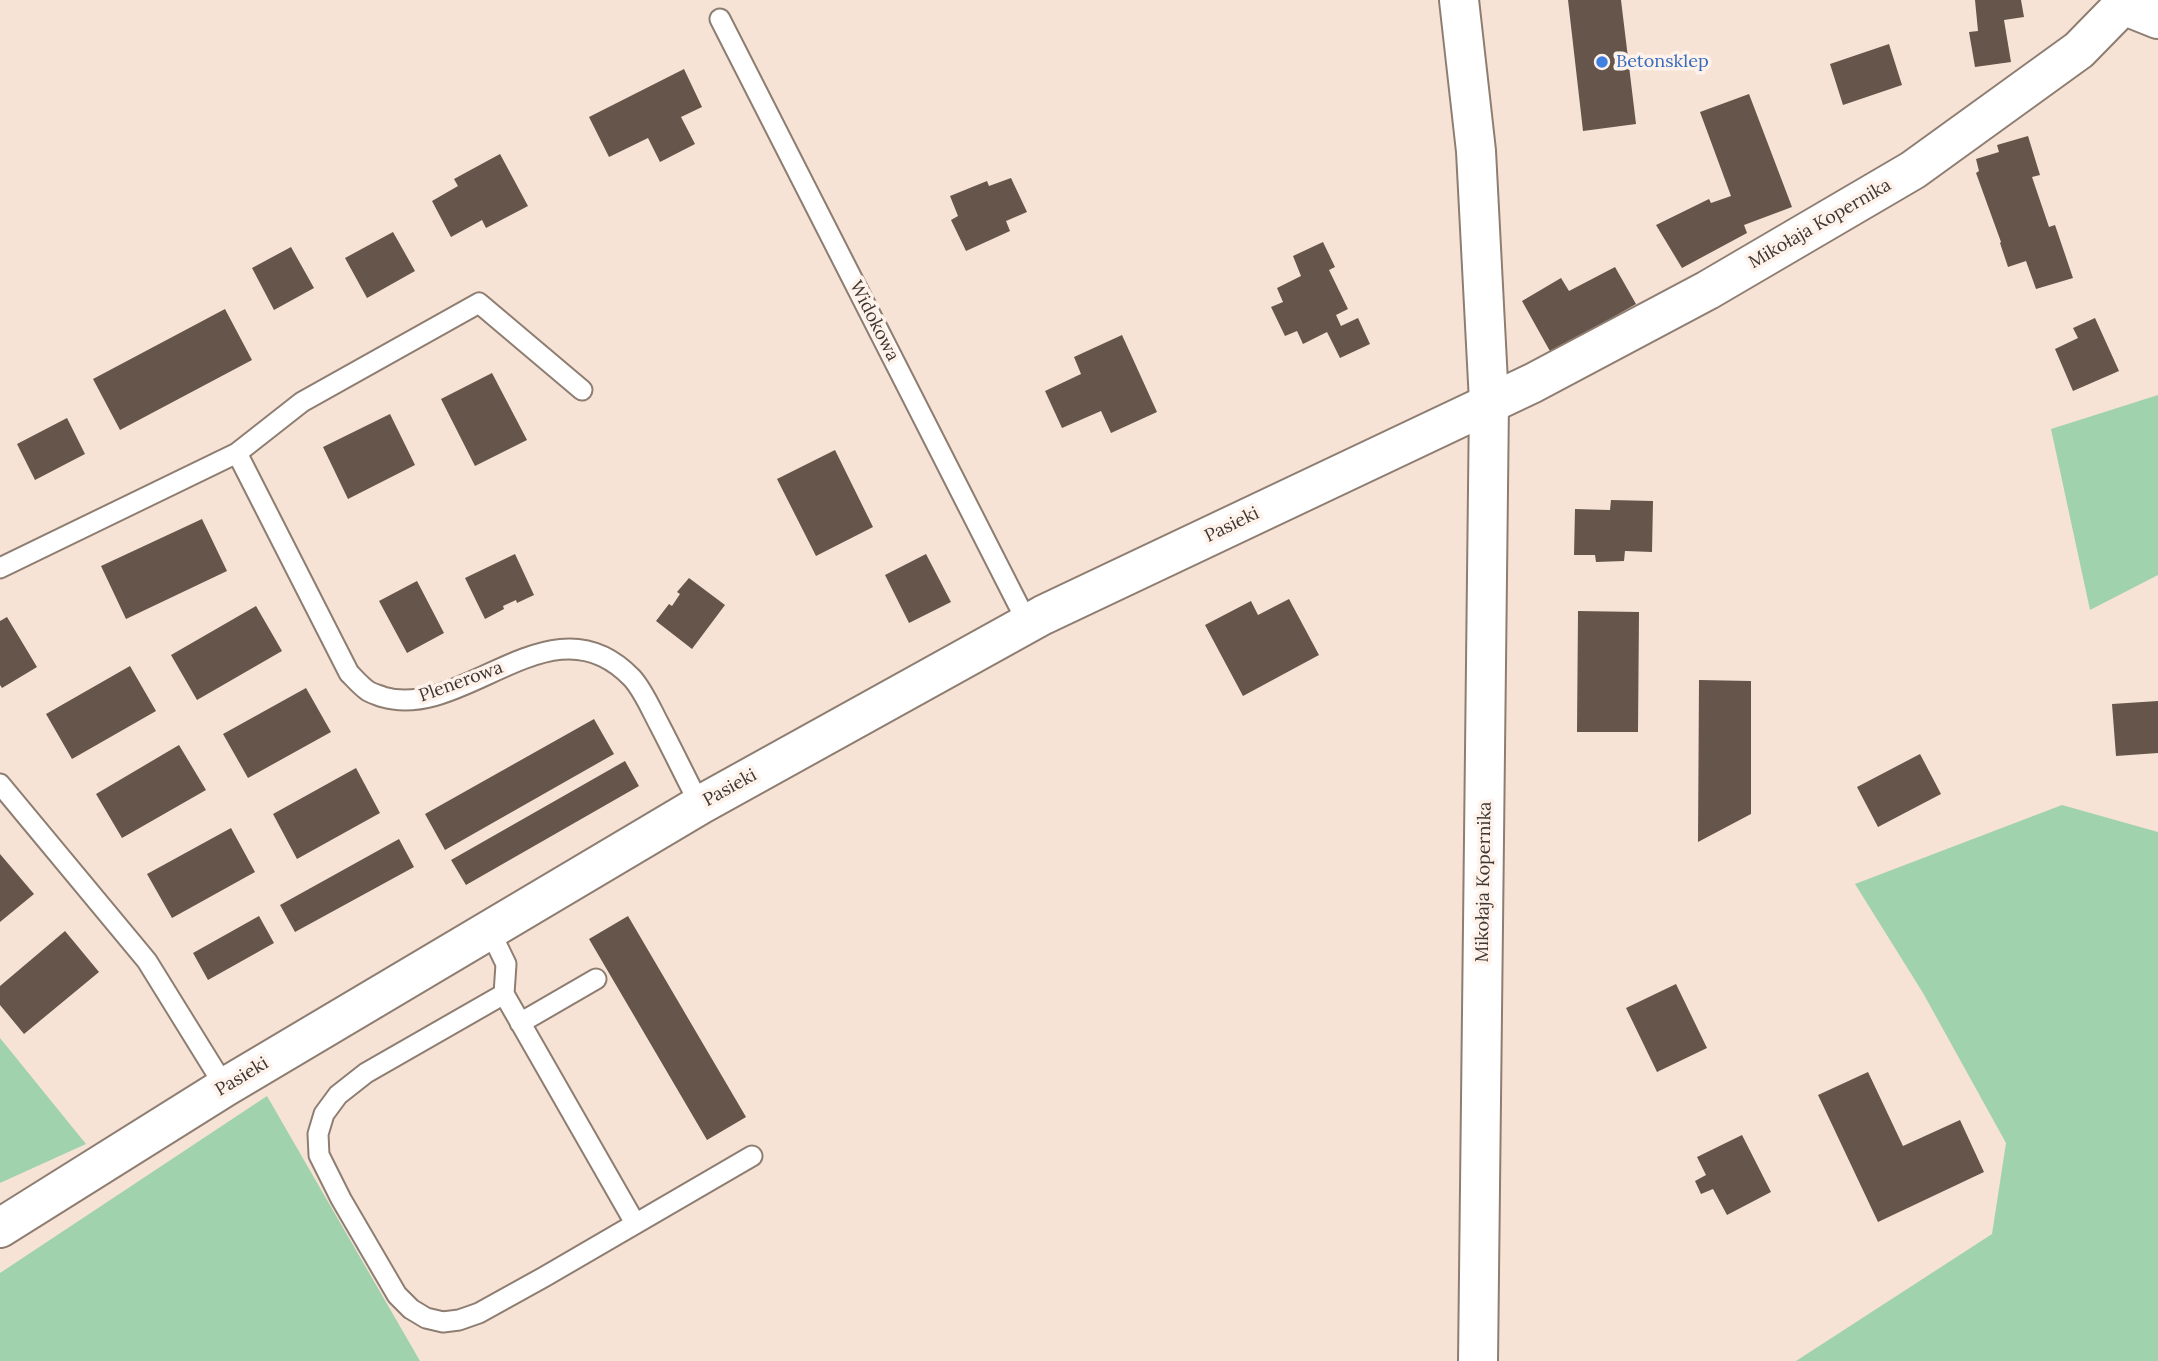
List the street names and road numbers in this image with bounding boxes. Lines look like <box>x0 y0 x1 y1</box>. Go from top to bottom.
street label: Mikołaja Kopernika <box>1745 174 1895 274</box>
street label: Widokowa <box>845 277 903 365</box>
street label: Pasieki <box>1201 503 1263 547</box>
street label: Plenerowa <box>416 657 506 707</box>
street label: Pasieki <box>699 765 761 811</box>
street label: Mikołaja Kopernika <box>1472 801 1496 963</box>
street label: Pasieki <box>212 1053 272 1101</box>

